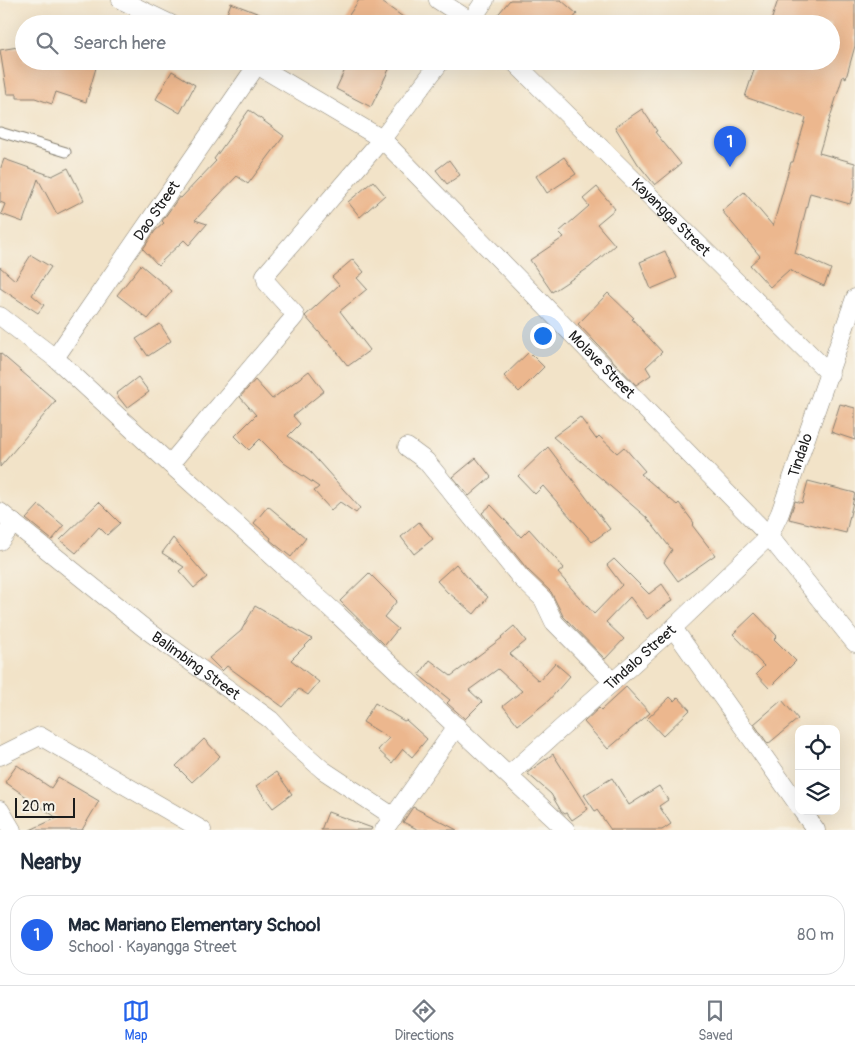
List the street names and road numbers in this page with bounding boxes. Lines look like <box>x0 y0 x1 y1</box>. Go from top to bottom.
street label: Kayangga Street <box>627 174 715 261</box>
street label: Dao Street <box>129 176 184 244</box>
street label: Molave Street <box>564 326 640 403</box>
street label: Tindalo <box>784 431 817 480</box>
street label: Tindalo Street <box>600 620 680 694</box>
street label: Balimbing Street <box>148 627 245 705</box>

